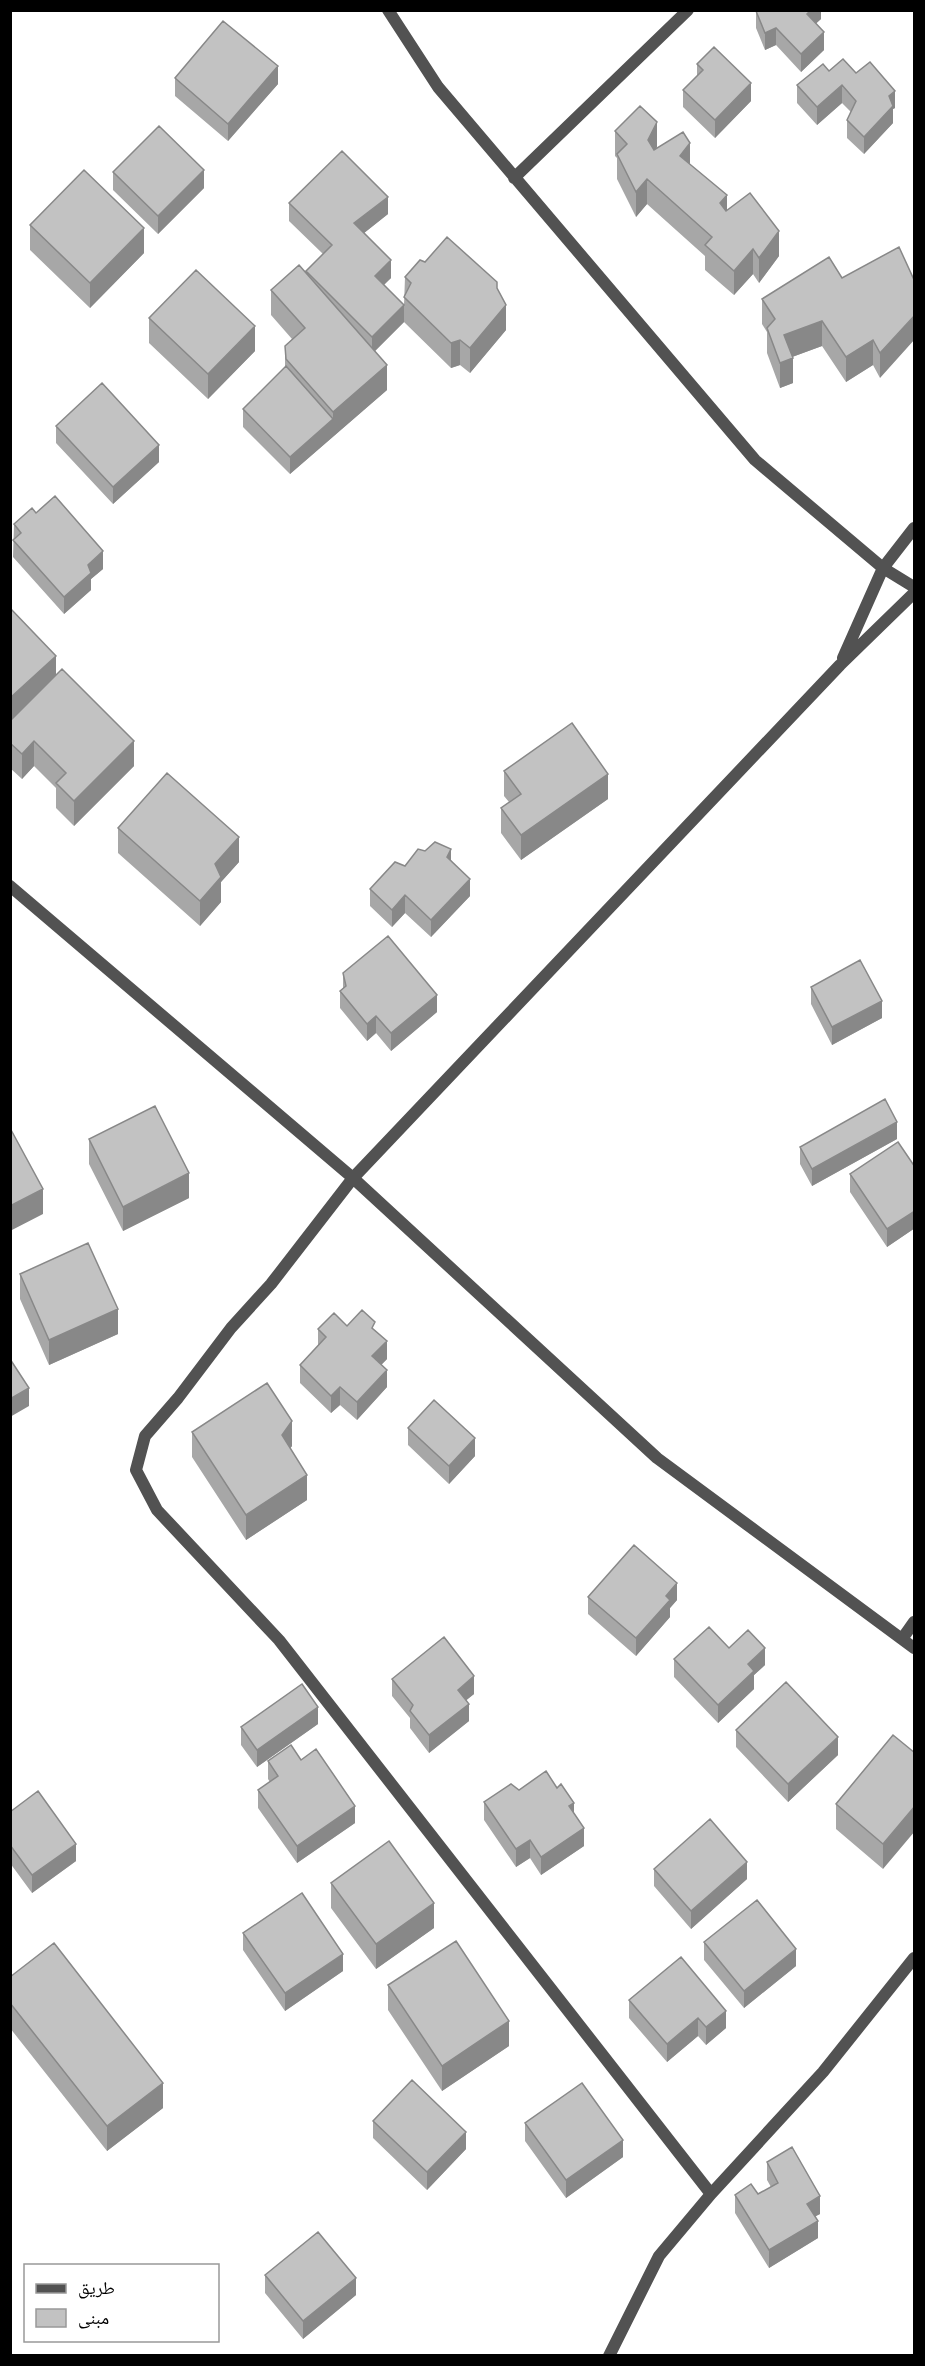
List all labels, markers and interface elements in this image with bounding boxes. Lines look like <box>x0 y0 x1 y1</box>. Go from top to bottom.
legend <box>24 2264 219 2342</box>
text: طريق <box>78 2276 115 2301</box>
text: مبنى <box>78 2306 109 2331</box>

